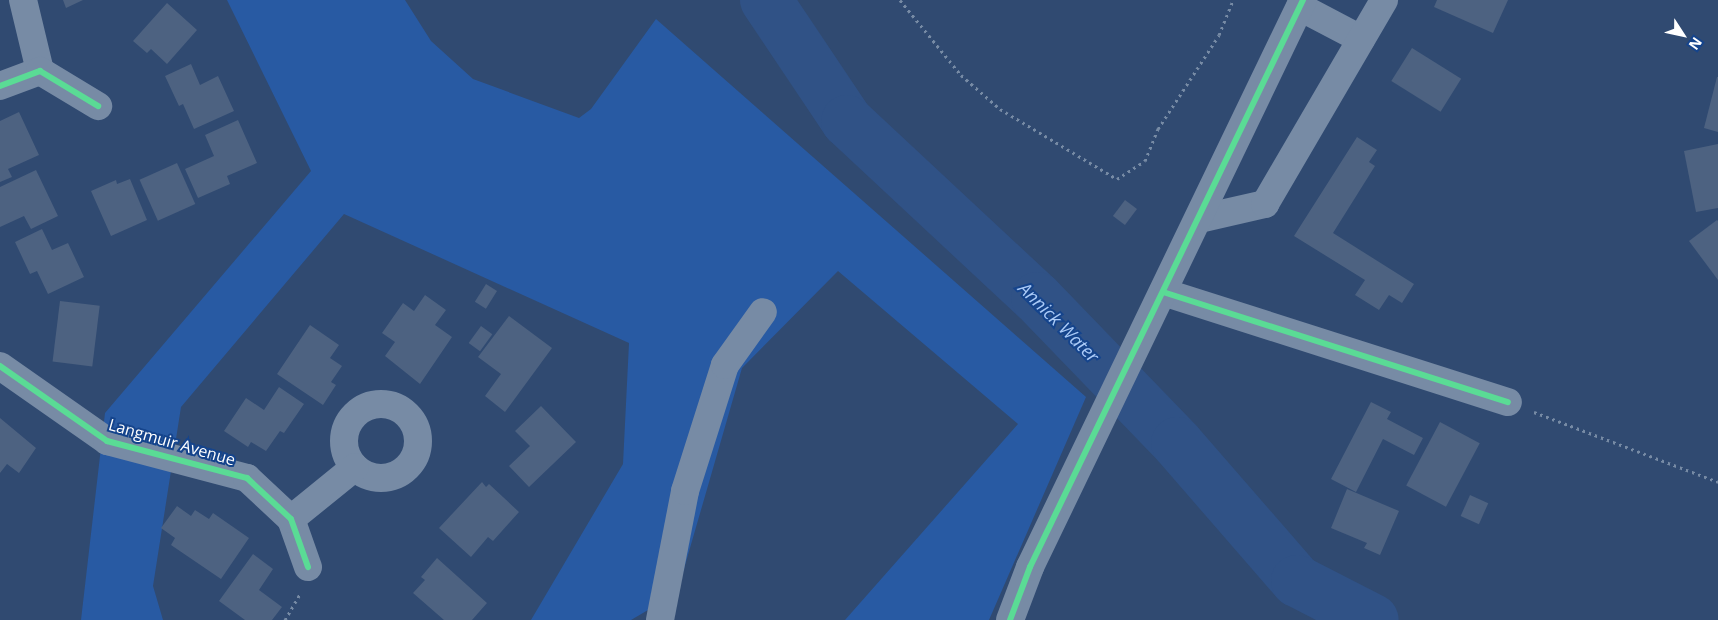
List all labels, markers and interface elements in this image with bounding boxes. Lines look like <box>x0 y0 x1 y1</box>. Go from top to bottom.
north arrow <box>1658 10 1708 60</box>
text: N <box>1685 34 1707 54</box>
water label: Annick Water <box>1014 277 1104 367</box>
street label: Langmuir Avenue <box>106 415 238 469</box>

